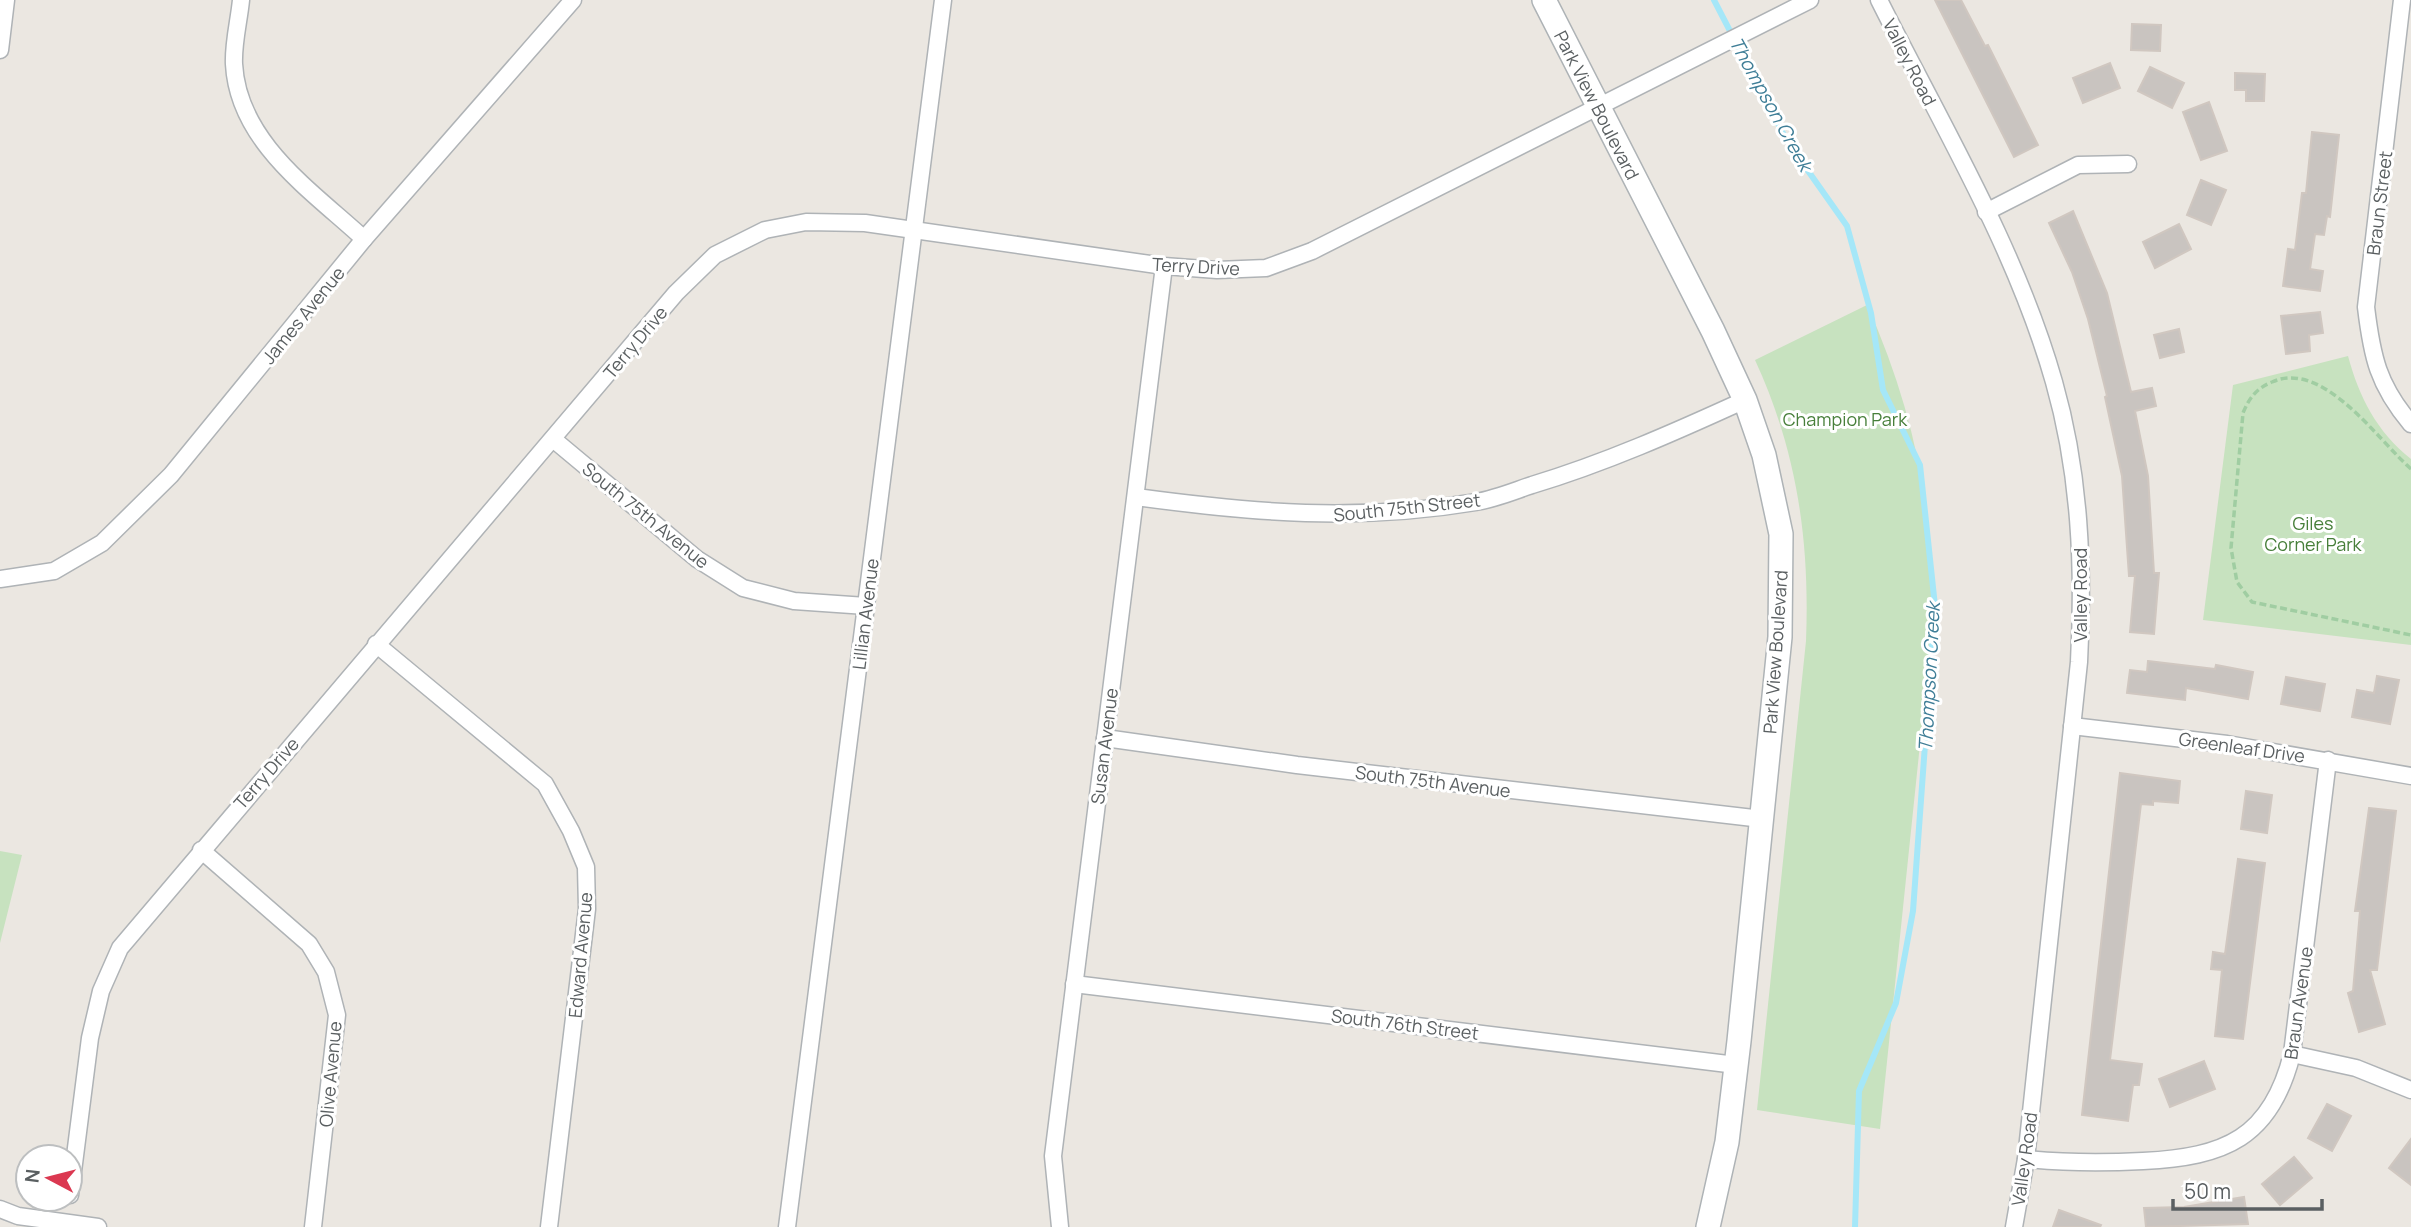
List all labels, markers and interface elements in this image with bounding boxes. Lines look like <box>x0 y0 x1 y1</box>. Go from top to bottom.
street label: Valley Road <box>1878 14 1942 110</box>
street label: Park View Boulevard <box>1549 26 1645 184</box>
water label: Thompson Creek <box>1723 32 1820 178</box>
street label: Braun Street <box>2361 149 2397 257</box>
street label: Terry Drive <box>1152 252 1240 280</box>
street label: James Avenue <box>256 261 350 369</box>
street label: Terry Drive <box>598 301 672 383</box>
park label: Champion Park <box>1783 407 1908 431</box>
street label: South 75th Avenue <box>578 456 714 574</box>
street label: South 75th Street <box>1332 487 1482 527</box>
park label: Giles Corner Park <box>2264 511 2363 556</box>
street label: Valley Road <box>2068 548 2092 642</box>
street label: Lillian Avenue <box>846 557 884 671</box>
street label: Park View Boulevard <box>1757 569 1793 735</box>
water label: Thompson Creek <box>1912 599 1946 752</box>
street label: Susan Avenue <box>1085 686 1123 806</box>
street label: Greenleaf Drive <box>2177 726 2307 768</box>
street label: Terry Drive <box>228 732 304 814</box>
street label: South 75th Avenue <box>1354 760 1512 802</box>
street label: Edward Avenue <box>563 891 597 1019</box>
street label: Braun Avenue <box>2278 945 2318 1061</box>
street label: South 76th Street <box>1330 1003 1480 1045</box>
street label: Olive Avenue <box>313 1020 347 1128</box>
street label: Valley Road <box>2006 1111 2042 1207</box>
north arrow <box>14 1143 84 1213</box>
text: N <box>18 1168 46 1184</box>
scale bar <box>2173 1168 2322 1212</box>
text: 50 m <box>2184 1177 2231 1205</box>

